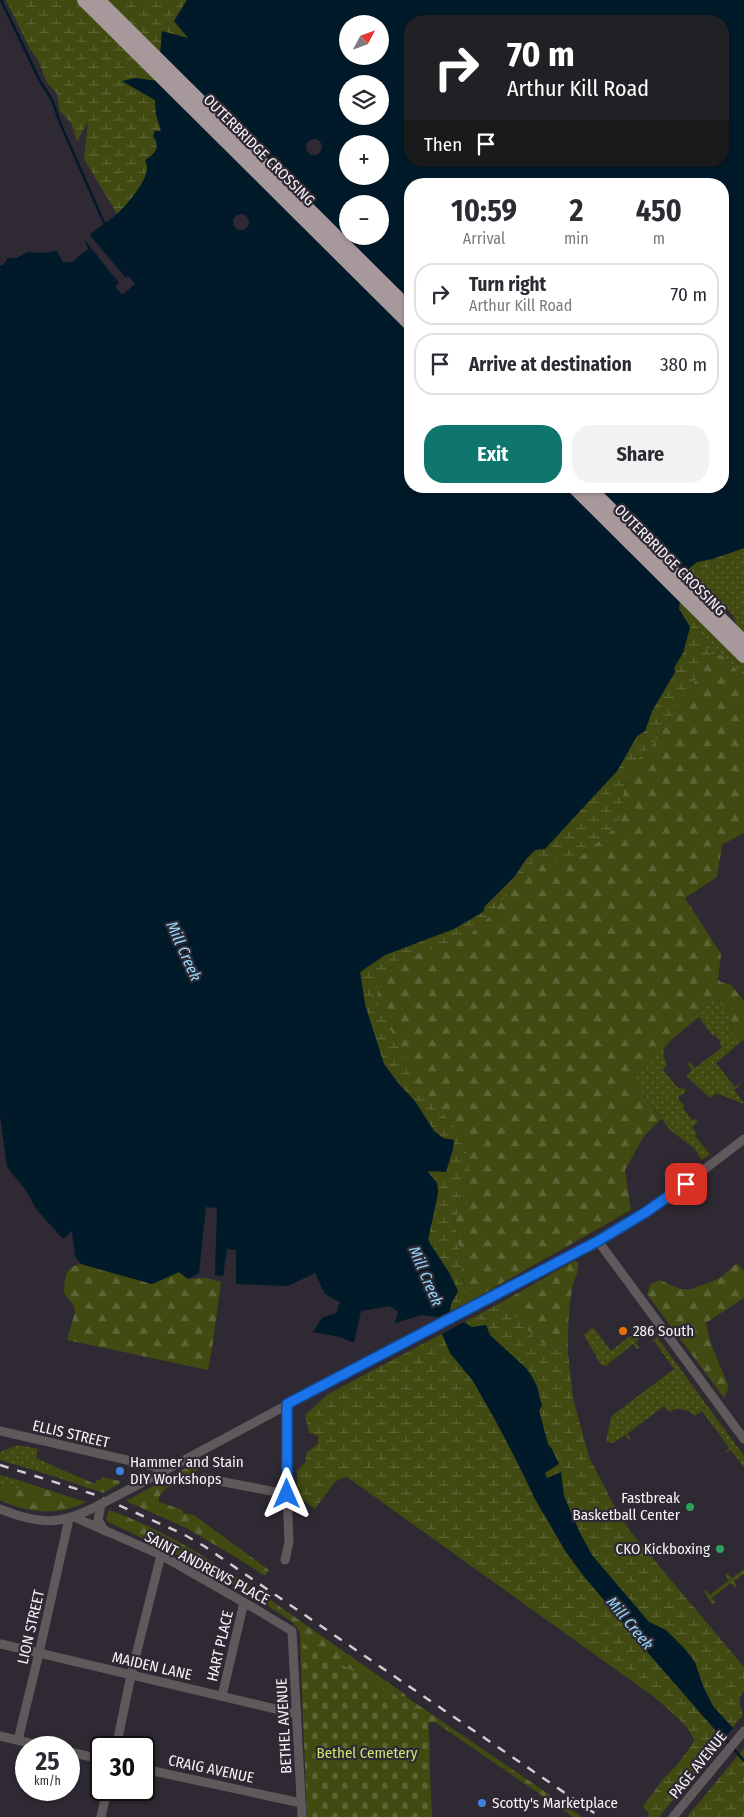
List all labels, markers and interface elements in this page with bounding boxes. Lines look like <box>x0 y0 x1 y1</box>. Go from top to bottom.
north arrow <box>339 15 389 65</box>
map controls <box>339 15 389 245</box>
text: 70 m <box>507 33 575 75</box>
icon: right <box>424 35 489 100</box>
button: layers <box>339 75 389 125</box>
text: Arthur Kill Road <box>507 75 649 102</box>
street label: OUTERBRIDGE CROSSING <box>200 91 318 209</box>
icon: arrive <box>472 130 500 158</box>
text: Then <box>424 133 462 156</box>
button: + <box>339 135 389 185</box>
text: 10:59 <box>451 193 517 229</box>
text: 2 <box>569 193 583 229</box>
text: 450 <box>636 193 682 229</box>
button: − <box>339 195 389 245</box>
text: Arrival <box>463 229 505 248</box>
text: min <box>564 229 589 248</box>
text: m <box>653 229 665 248</box>
text: Turn right <box>469 273 546 296</box>
icon: right <box>426 280 454 308</box>
text: 70 m <box>671 283 707 306</box>
text: Arthur Kill Road <box>469 296 572 315</box>
icon: arrive <box>426 350 454 378</box>
text: Arrive at destination <box>469 353 632 376</box>
text: 380 m <box>660 353 707 376</box>
button: Exit <box>424 425 562 483</box>
button: Share <box>572 425 709 483</box>
street label: OUTERBRIDGE CROSSING <box>611 501 729 619</box>
water label: Mill Creek <box>162 918 206 984</box>
pin <box>665 1163 707 1205</box>
icon: arrive <box>672 1170 700 1198</box>
water label: Mill Creek <box>405 1243 447 1309</box>
place label: 286 South <box>633 1322 694 1340</box>
marker: 286 South <box>617 1325 629 1337</box>
street label: ELLIS STREET <box>31 1416 111 1452</box>
place label: Hammer and Stain DIY Workshops <box>130 1453 244 1488</box>
marker: Hammer and Stain DIY Workshops <box>114 1465 126 1477</box>
position arrow <box>260 1467 312 1519</box>
place label: Fastbreak Basketball Center <box>573 1489 681 1524</box>
marker: Fastbreak Basketball Center <box>684 1501 696 1513</box>
street label: SAINT ANDREWS PLACE <box>142 1528 272 1608</box>
place label: CKO Kickboxing <box>616 1540 710 1558</box>
marker: CKO Kickboxing <box>714 1543 726 1555</box>
street label: LION STREET <box>14 1588 48 1666</box>
water label: Mill Creek <box>602 1593 658 1653</box>
street label: HART PLACE <box>203 1609 237 1683</box>
street label: MAIDEN LANE <box>110 1648 194 1684</box>
street label: BETHEL AVENUE <box>273 1678 295 1774</box>
street label: PAGE AVENUE <box>665 1728 731 1802</box>
speed limit sign: 30 <box>90 1736 155 1801</box>
park label: Bethel Cemetery <box>316 1744 418 1762</box>
text: 25 <box>36 1747 59 1777</box>
street label: CRAIG AVENUE <box>167 1751 255 1787</box>
text: km/h <box>34 1774 61 1788</box>
place label: Scotty's Marketplace <box>492 1794 618 1812</box>
marker: Scotty's Marketplace <box>476 1797 488 1809</box>

